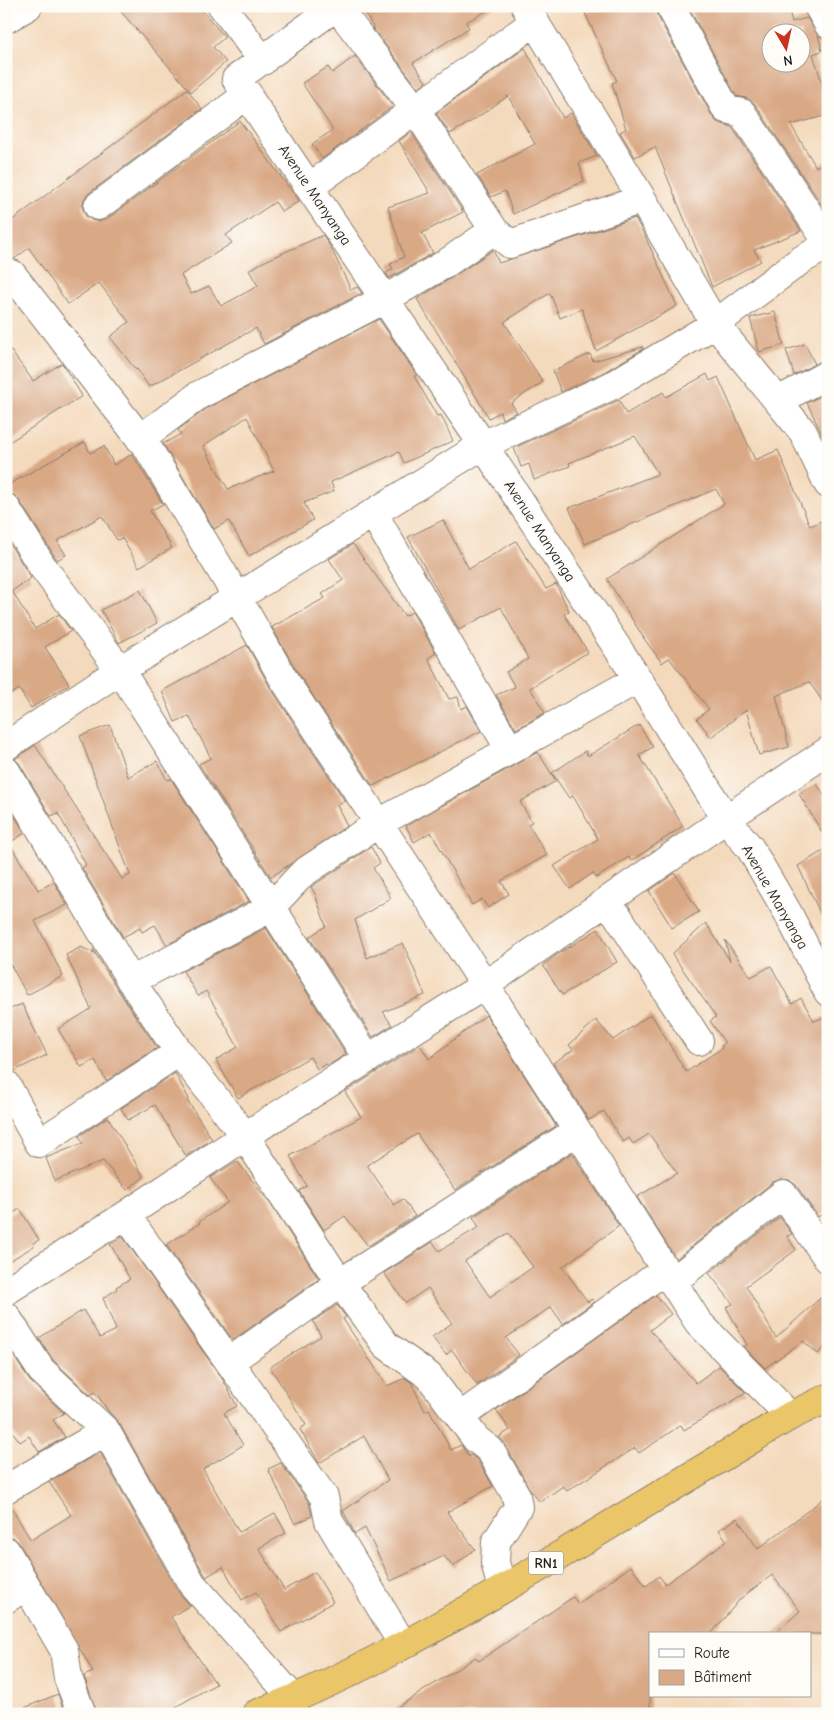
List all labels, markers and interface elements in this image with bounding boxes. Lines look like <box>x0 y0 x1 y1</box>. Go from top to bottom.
north arrow <box>762 22 812 72</box>
text: N <box>782 51 794 69</box>
street label: Avenue Manyanga <box>275 141 355 249</box>
street label: Avenue Manyanga <box>500 477 580 585</box>
street label: Avenue Manyanga <box>738 842 812 952</box>
road number: RN1 <box>528 1552 564 1575</box>
legend <box>649 1632 812 1698</box>
text: Route <box>694 1644 730 1662</box>
text: Bâtiment <box>694 1668 752 1686</box>

